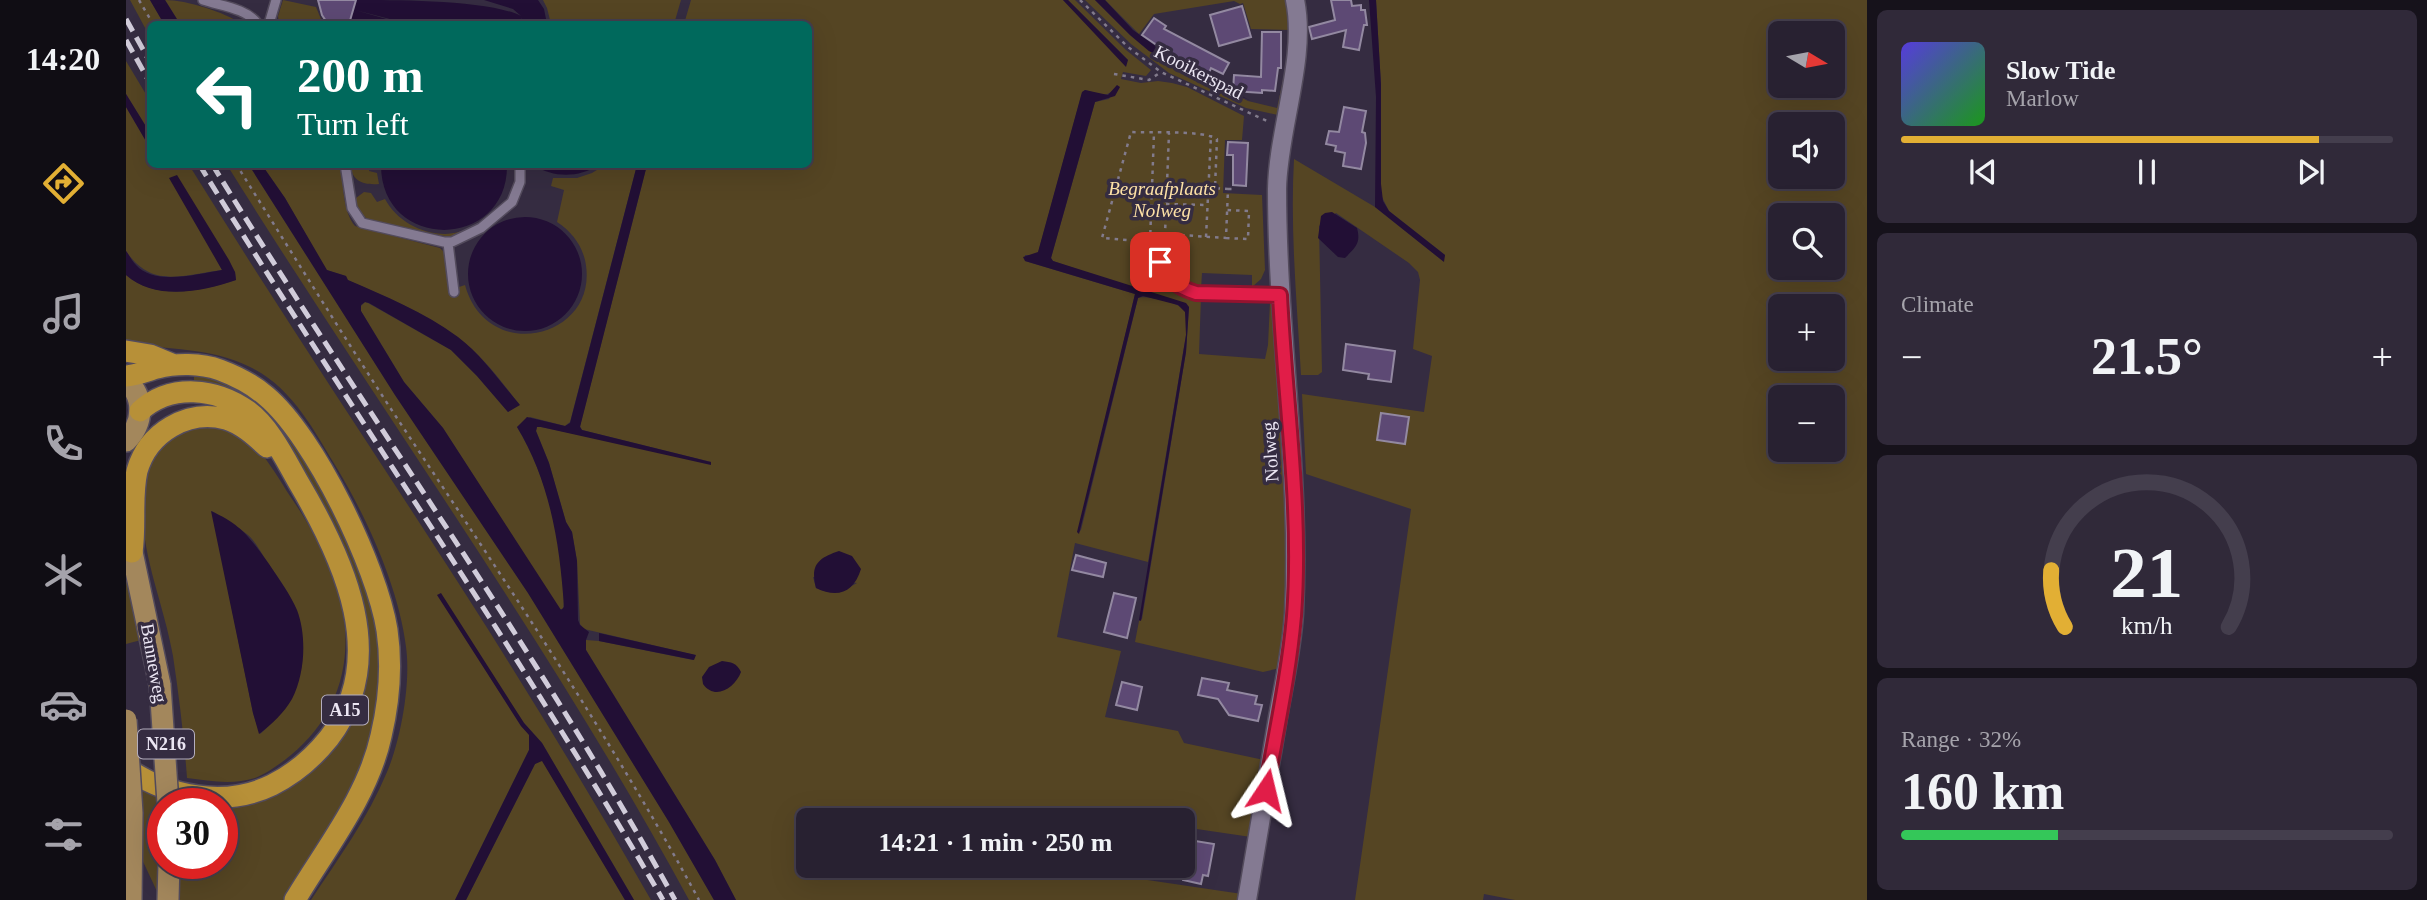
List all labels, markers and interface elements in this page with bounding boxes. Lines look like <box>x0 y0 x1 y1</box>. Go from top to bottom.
north arrow <box>1768 21 1844 98</box>
map controls <box>1768 21 1845 462</box>
text: 14:20 <box>26 41 100 77</box>
street label: Kooikerspad <box>1151 41 1247 104</box>
text: 200 m <box>297 48 424 103</box>
icon: left <box>182 49 273 140</box>
text: Slow Tide <box>2006 56 2116 85</box>
text: Marlow <box>2006 86 2079 111</box>
text: Turn left <box>297 106 409 142</box>
button: sound <box>1768 112 1845 189</box>
icon: previous <box>1964 153 2002 191</box>
icon: pause <box>2128 153 2166 191</box>
icon: next <box>2292 153 2330 191</box>
icon: directions <box>39 159 88 208</box>
park label: Begraafplaats Nolweg <box>1108 178 1216 221</box>
button: search <box>1768 203 1845 280</box>
pin <box>1130 232 1190 292</box>
icon: arrive <box>1141 243 1179 281</box>
icon: music <box>39 289 88 338</box>
text: Climate <box>1901 292 1974 317</box>
button: + <box>1768 294 1845 371</box>
text: 21.5° <box>2091 328 2203 385</box>
text: − <box>1901 336 1922 378</box>
text: + <box>2372 336 2393 378</box>
button: − <box>1768 385 1845 462</box>
icon: phone <box>39 419 88 468</box>
street label: Nolweg <box>1257 421 1283 483</box>
text: 21 <box>2111 533 2183 614</box>
icon: climate <box>39 550 88 599</box>
text: km/h <box>2121 612 2173 639</box>
street label: Banneweg <box>137 622 171 705</box>
icon: car <box>39 680 88 729</box>
road number: A15 <box>322 696 368 724</box>
text: Range · 32% <box>1901 727 2021 752</box>
road number: N216 <box>138 730 194 758</box>
position arrow <box>1229 753 1303 827</box>
text: 160 km <box>1901 763 2064 820</box>
speed limit sign: 30 <box>147 788 238 879</box>
icon: filters <box>39 810 88 859</box>
text: 14:21 · 1 min · 250 m <box>879 828 1113 857</box>

